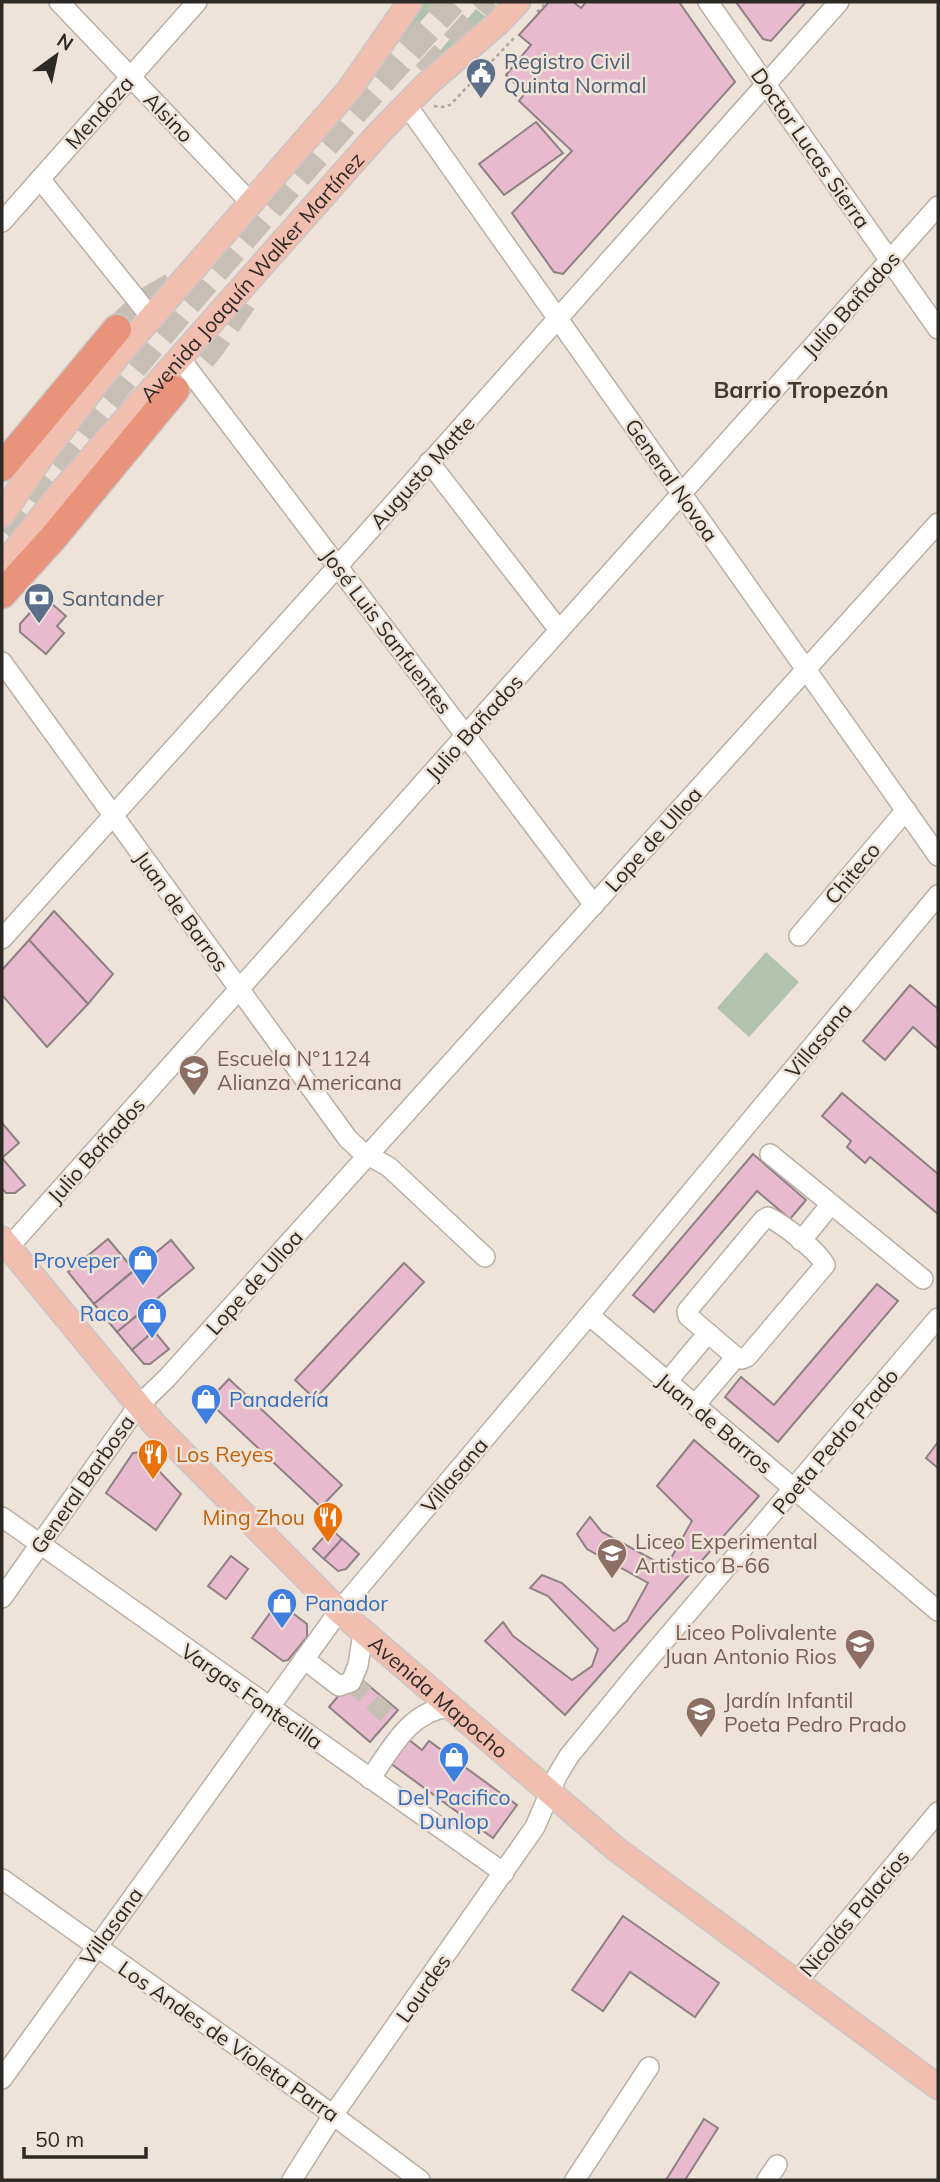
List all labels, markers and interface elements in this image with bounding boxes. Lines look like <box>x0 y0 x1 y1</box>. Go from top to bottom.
north arrow <box>21 21 91 91</box>
text: N <box>53 28 78 56</box>
place label: Registro Civil Quinta Normal <box>504 48 646 98</box>
public building icon: Registro Civil Quinta Normal <box>464 56 498 100</box>
street label: Doctor Lucas Sierra <box>746 63 876 233</box>
street label: Mendoza <box>59 70 139 154</box>
street label: Alsino <box>139 86 199 148</box>
street label: Avenida Joaquín Walker Martínez <box>134 146 369 407</box>
street label: Julio Bañados <box>797 246 905 362</box>
district label: Barrio Tropezón <box>713 375 889 404</box>
street label: Augusto Matte <box>364 410 480 534</box>
street label: General Novoa <box>620 413 724 547</box>
street label: José Luis Sanfuentes <box>316 543 458 719</box>
bank icon: Santander <box>22 581 56 625</box>
place label: Santander <box>62 585 164 611</box>
street label: Julio Bañados <box>420 669 528 785</box>
street label: Lope de Ulloa <box>599 781 707 897</box>
street label: Chiteco <box>819 837 885 909</box>
street label: Juan de Barros <box>129 845 235 977</box>
street label: Villasana <box>779 997 857 1083</box>
place label: Escuela N°1124 Alianza Americana <box>217 1045 402 1095</box>
school or university icon: Escuela N°1124 Alianza Americana <box>177 1053 211 1097</box>
street label: Julio Bañados <box>42 1092 150 1208</box>
street label: Lope de Ulloa <box>200 1224 308 1340</box>
shop icon: Proveper <box>126 1243 160 1287</box>
place label: Proveper <box>33 1247 120 1273</box>
shop icon: Raco <box>135 1296 169 1340</box>
place label: Raco <box>80 1300 129 1326</box>
street label: Poeta Pedro Prado <box>766 1363 904 1519</box>
street label: Juan de Barros <box>652 1367 778 1479</box>
shop icon: Panadería <box>189 1382 223 1426</box>
place label: Panadería <box>229 1386 329 1412</box>
street label: General Barbosa <box>25 1410 139 1558</box>
street label: Villasana <box>415 1432 493 1518</box>
restaurant icon: Los Reyes <box>136 1437 170 1481</box>
place label: Los Reyes <box>176 1441 274 1467</box>
restaurant icon: Ming Zhou <box>311 1500 345 1544</box>
place label: Ming Zhou <box>203 1504 305 1530</box>
place label: Liceo Experimental Artistico B-66 <box>635 1528 818 1578</box>
school or university icon: Liceo Experimental Artistico B-66 <box>595 1536 629 1580</box>
shop icon: Panador <box>265 1586 299 1630</box>
place label: Panador <box>305 1590 388 1616</box>
place label: Liceo Polivalente Juan Antonio Rios <box>664 1619 837 1669</box>
school or university icon: Liceo Polivalente Juan Antonio Rios <box>843 1627 877 1671</box>
street label: Avenida Mapocho <box>364 1630 514 1764</box>
street label: Vargas Fontecilla <box>176 1637 328 1755</box>
place label: Jardín Infantil Poeta Pedro Prado <box>724 1687 906 1737</box>
school or university icon: Jardín Infantil Poeta Pedro Prado <box>684 1695 718 1739</box>
shop icon: Del Pacifico Dunlop <box>437 1740 471 1784</box>
place label: Del Pacifico Dunlop <box>398 1784 510 1834</box>
street label: Nicolás Palacios <box>793 1844 915 1982</box>
street label: Villasana <box>74 1882 148 1970</box>
street label: Lourdes <box>390 1949 456 2027</box>
street label: Los Andes de Violeta Parra <box>114 1955 344 2127</box>
scale bar <box>24 2116 147 2160</box>
text: 50 m <box>35 2126 84 2152</box>

